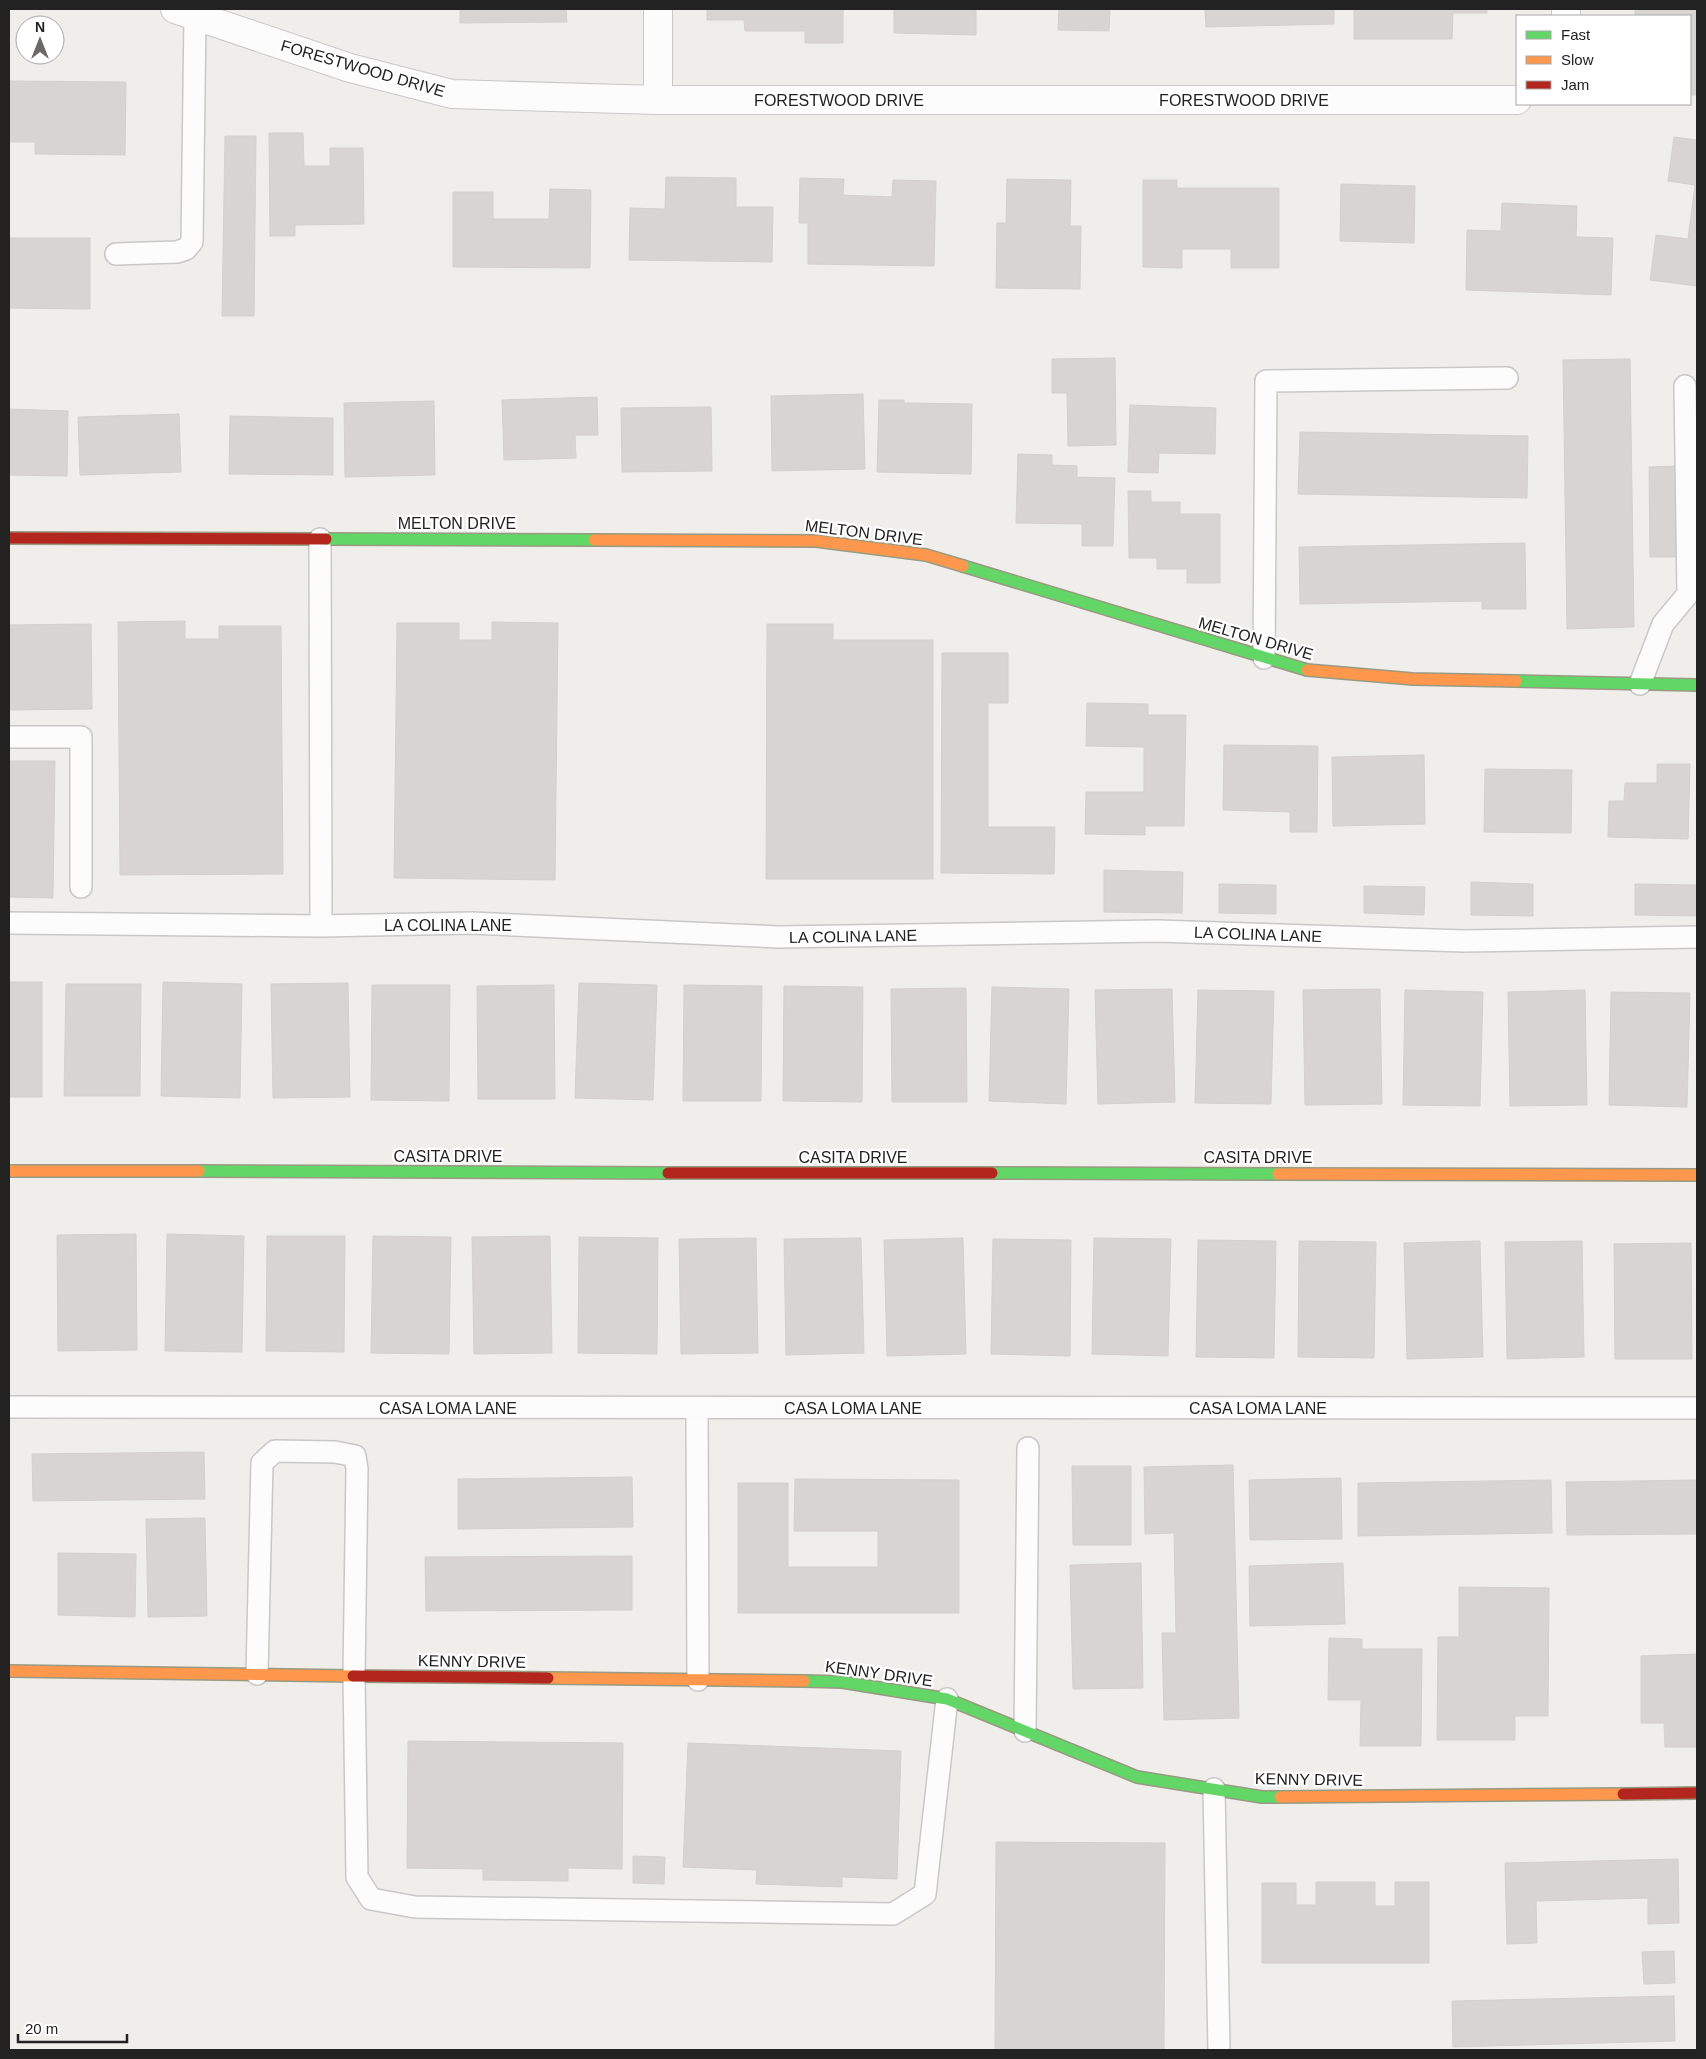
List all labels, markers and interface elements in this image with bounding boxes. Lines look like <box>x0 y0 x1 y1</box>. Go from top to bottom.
north arrow <box>15 15 65 65</box>
legend <box>1516 15 1691 105</box>
text: N <box>35 19 45 35</box>
text: Fast <box>1561 26 1591 43</box>
street label: FORESTWOOD DRIVE <box>279 37 447 100</box>
text: Slow <box>1561 51 1594 68</box>
text: Jam <box>1561 76 1589 93</box>
street label: FORESTWOOD DRIVE <box>754 92 924 109</box>
street label: FORESTWOOD DRIVE <box>1159 92 1329 109</box>
street label: MELTON DRIVE <box>398 515 516 532</box>
street label: MELTON DRIVE <box>804 517 924 548</box>
street label: MELTON DRIVE <box>1197 614 1315 663</box>
street label: LA COLINA LANE <box>384 917 512 934</box>
street label: LA COLINA LANE <box>1194 924 1322 945</box>
street label: LA COLINA LANE <box>789 927 917 946</box>
street label: CASITA DRIVE <box>393 1148 503 1165</box>
street label: CASITA DRIVE <box>798 1149 908 1166</box>
street label: CASITA DRIVE <box>1203 1149 1313 1166</box>
street label: CASA LOMA LANE <box>379 1400 517 1417</box>
street label: CASA LOMA LANE <box>784 1400 922 1417</box>
street label: CASA LOMA LANE <box>1189 1400 1327 1417</box>
street label: KENNY DRIVE <box>418 1652 526 1671</box>
street label: KENNY DRIVE <box>824 1658 934 1689</box>
street label: KENNY DRIVE <box>1255 1770 1363 1789</box>
scale bar <box>18 2012 126 2044</box>
text: 20 m <box>25 2020 58 2037</box>

